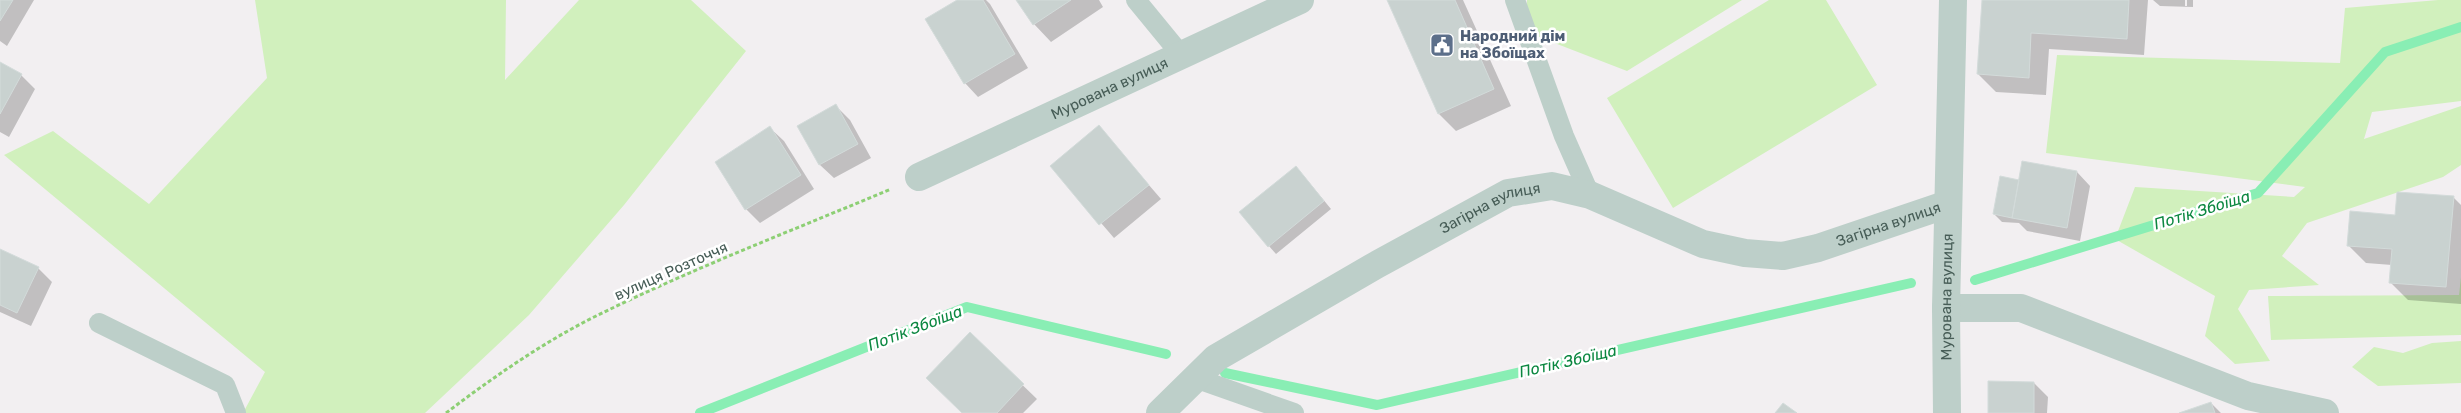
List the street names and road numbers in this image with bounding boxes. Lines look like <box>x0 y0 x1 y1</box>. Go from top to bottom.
street label: Мурована вулиця <box>1048 54 1171 123</box>
street label: Загірна вулиця <box>1437 179 1542 238</box>
street label: Загірна вулиця <box>1834 198 1943 250</box>
street label: Мурована вулиця <box>1937 233 1957 361</box>
street label: вулиця Розточчя <box>612 238 730 304</box>

